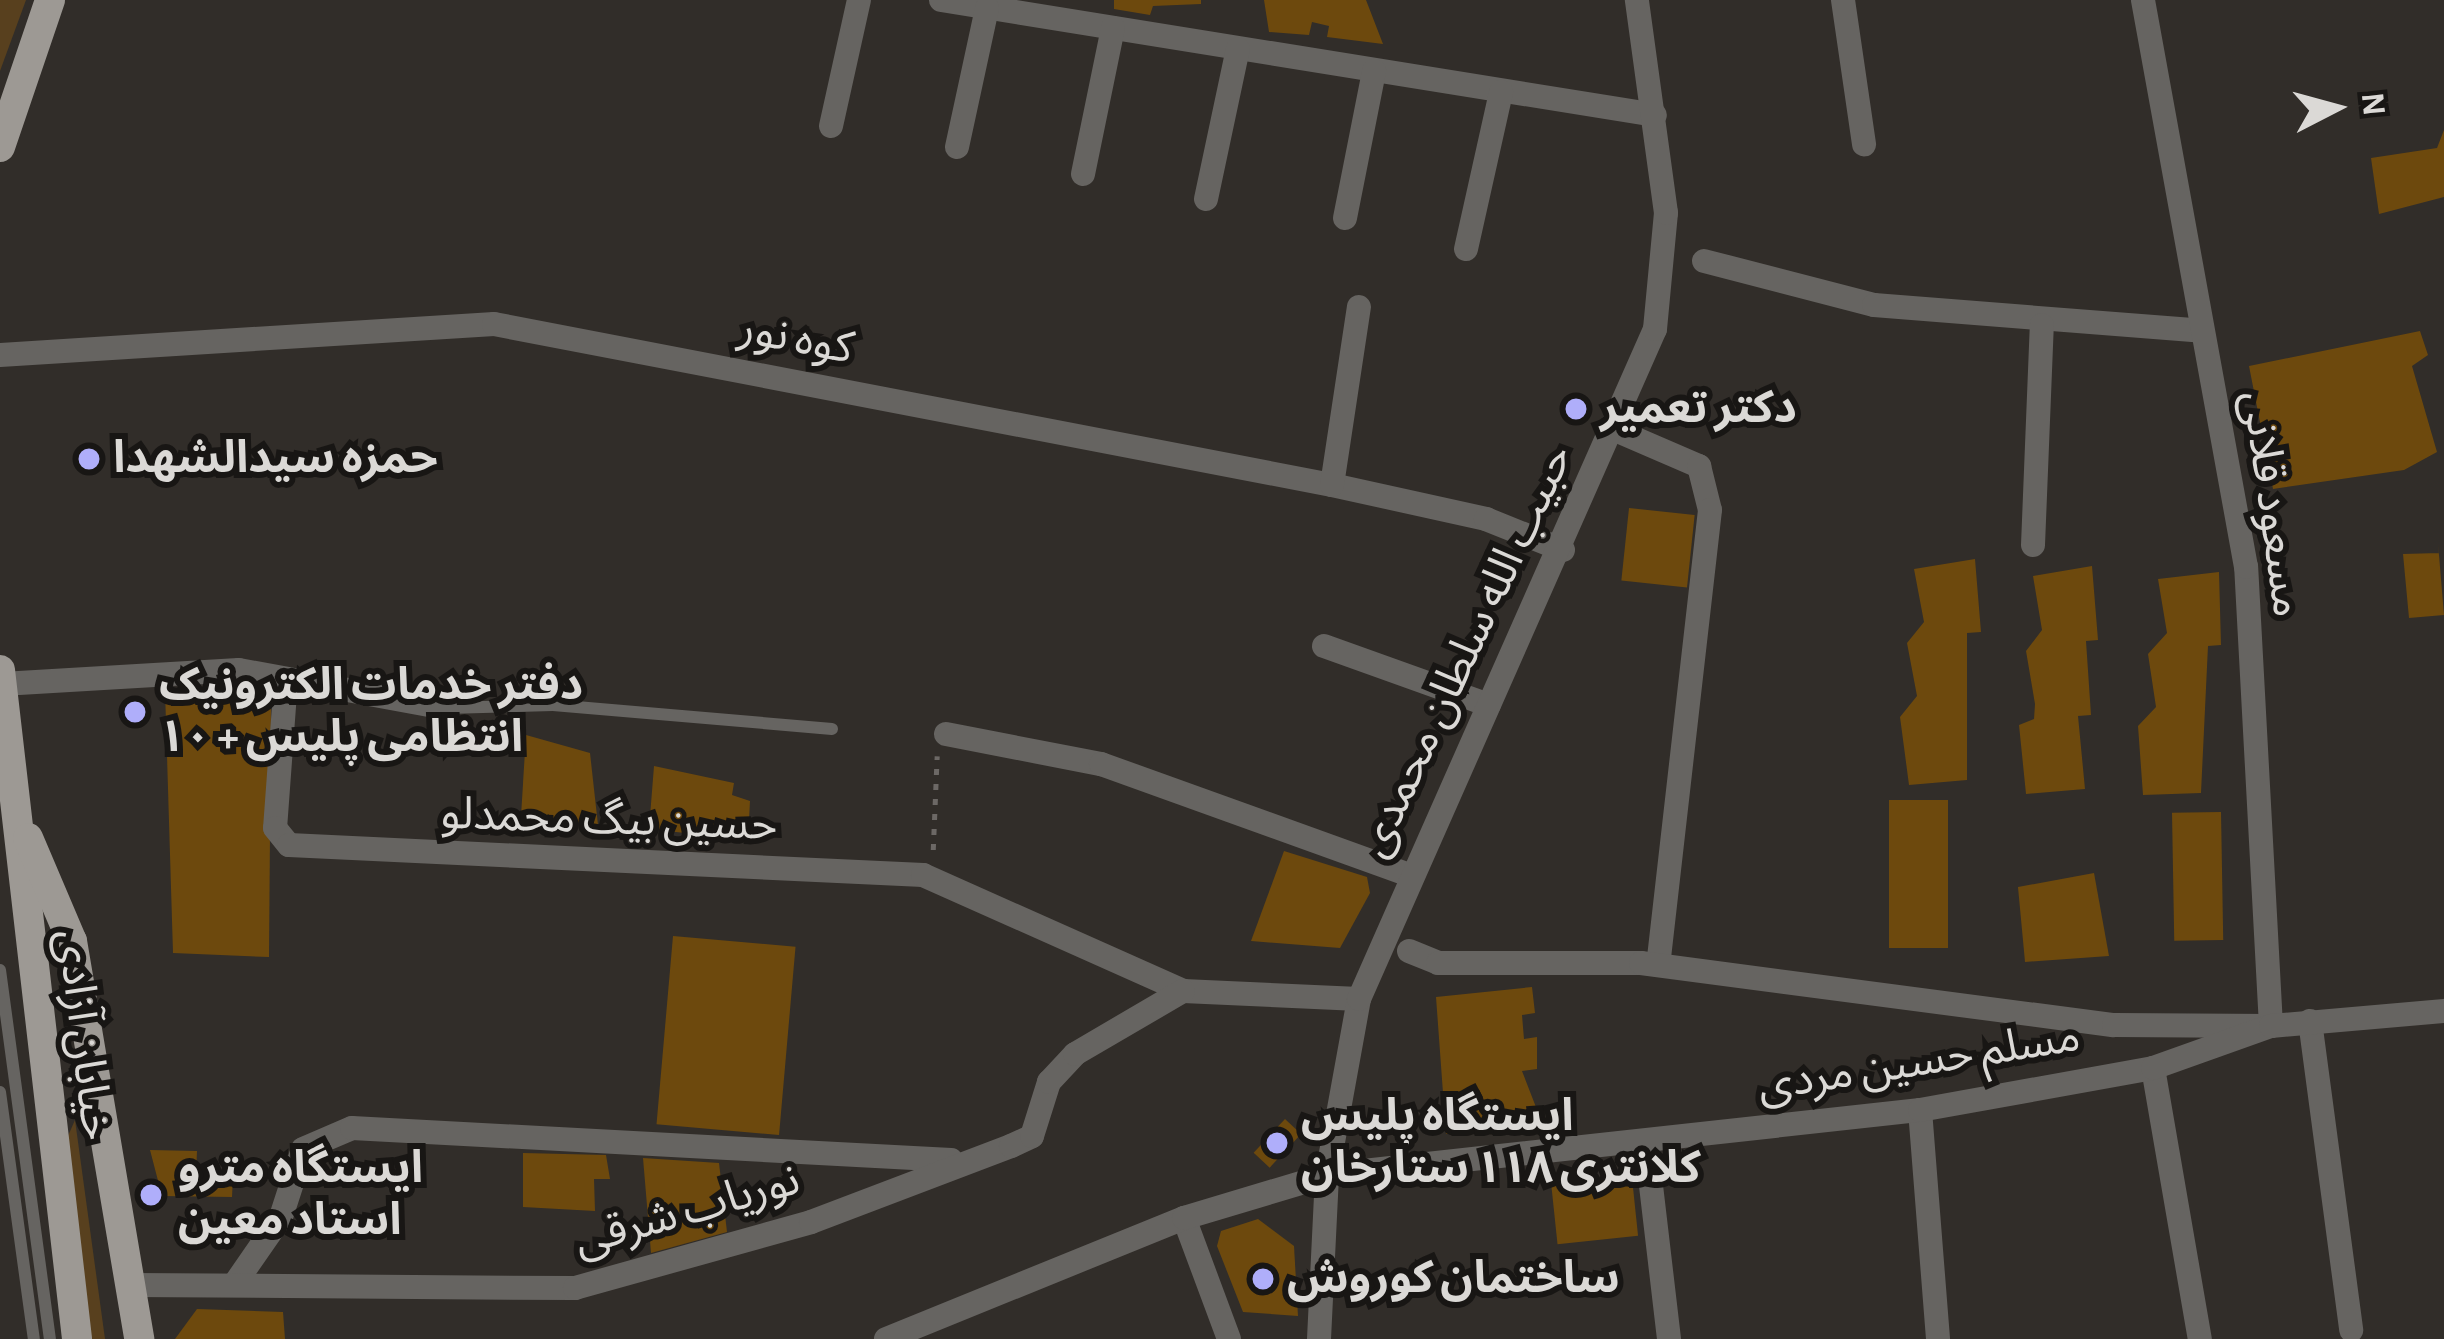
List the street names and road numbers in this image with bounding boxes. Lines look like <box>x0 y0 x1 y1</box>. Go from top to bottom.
street label: کوه نور <box>734 301 858 377</box>
street label: مسعود قلانی <box>2229 387 2315 621</box>
street label: حبیب الله سلطان محمدی <box>1347 436 1585 866</box>
street label: حسین بیگ محمدلو <box>440 787 778 853</box>
street label: خیابان آزادی <box>44 926 124 1144</box>
street label: مسلم حسین مردی <box>1754 1010 2084 1114</box>
street label: نوریاب شرقی <box>568 1153 806 1269</box>

